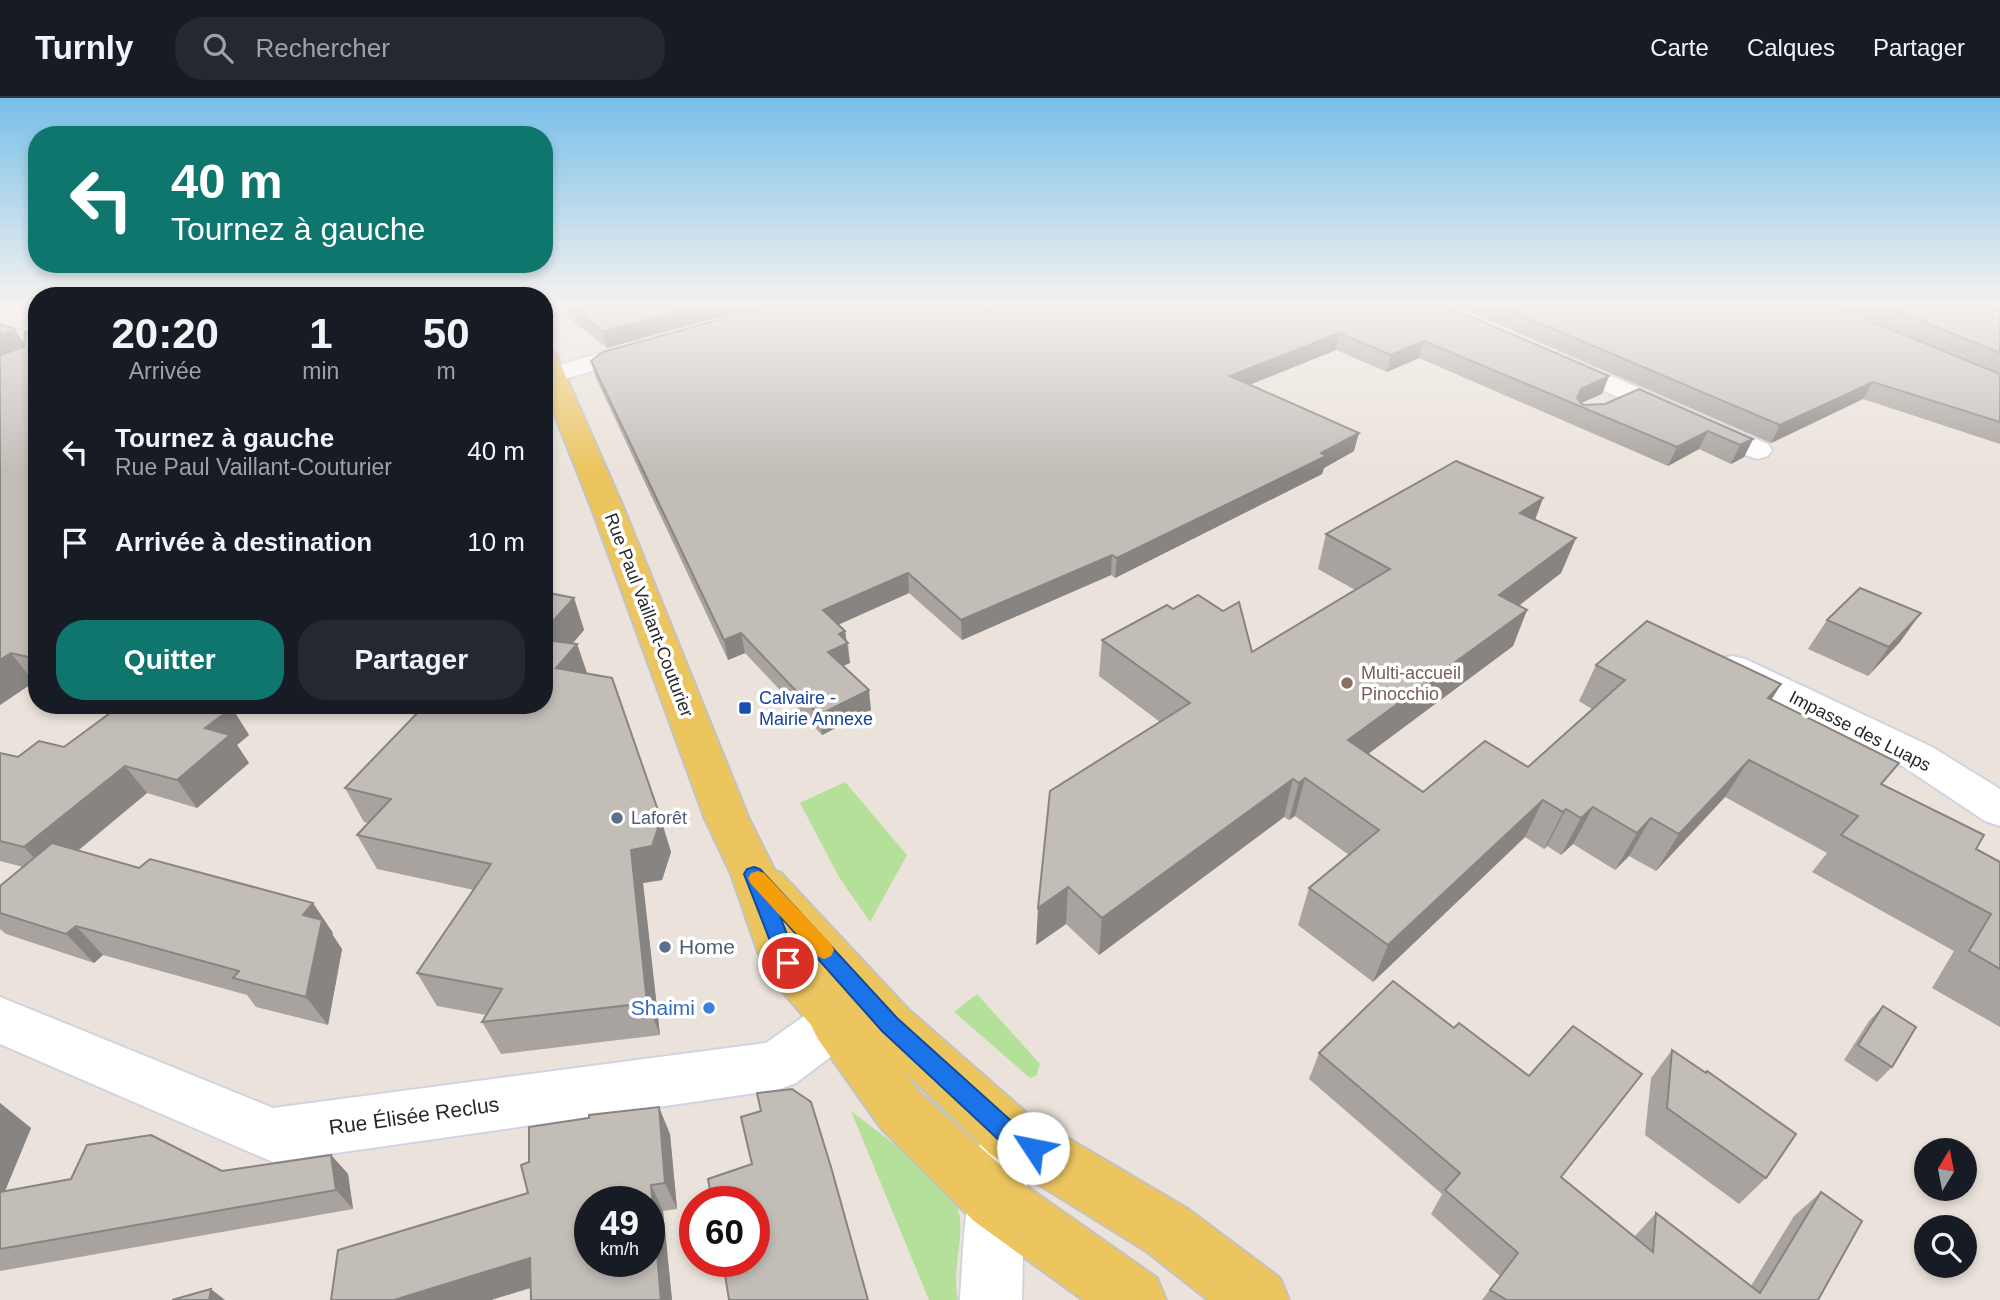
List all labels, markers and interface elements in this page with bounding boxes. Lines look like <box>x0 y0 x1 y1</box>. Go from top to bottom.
search box <box>175 17 665 80</box>
text: Turnly <box>35 29 133 66</box>
icon: search <box>199 29 237 67</box>
text: Rechercher <box>255 33 390 63</box>
text: Carte <box>1650 34 1709 61</box>
text: Calques <box>1747 34 1835 61</box>
text: Partager <box>1873 34 1965 61</box>
icon: left <box>56 154 147 245</box>
text: 40 m <box>171 154 283 208</box>
text: Tournez à gauche <box>171 211 425 247</box>
text: 20:20 <box>111 310 219 357</box>
text: 1 <box>309 310 333 357</box>
text: 50 <box>423 310 470 357</box>
text: Arrivée <box>129 358 202 384</box>
text: min <box>302 358 339 384</box>
text: m <box>437 358 456 384</box>
text: Tournez à gauche <box>115 423 334 453</box>
icon: left <box>56 433 94 471</box>
text: 40 m <box>467 436 525 466</box>
text: Rue Paul Vaillant-Couturier <box>115 454 392 480</box>
street label: Rue Paul Vaillant-Couturier <box>601 510 697 720</box>
icon: arrive <box>56 524 94 562</box>
text: Arrivée à destination <box>115 527 372 557</box>
text: 10 m <box>467 527 525 557</box>
button: Quitter <box>56 620 284 700</box>
button: Partager <box>298 620 525 700</box>
place label: Multi-accueil Pinocchio <box>1361 663 1461 704</box>
marker: Multi-accueil Pinocchio <box>1339 675 1355 691</box>
street label: Impasse des Luaps <box>1786 687 1934 775</box>
place label: Calvaire - Mairie Annexe <box>759 688 873 729</box>
marker: Calvaire - Mairie Annexe <box>737 700 753 716</box>
place label: Laforêt <box>631 808 687 828</box>
marker: Laforêt <box>609 810 625 826</box>
pin <box>758 933 818 993</box>
place label: Home <box>679 935 735 958</box>
marker: Home <box>657 939 673 955</box>
icon: arrive <box>769 944 807 982</box>
place label: Shaimi <box>631 996 695 1019</box>
marker: Shaimi <box>701 1000 717 1016</box>
street label: Rue Élisée Reclus <box>327 1092 500 1139</box>
position arrow <box>996 1111 1070 1185</box>
north arrow <box>1914 1138 1978 1200</box>
map controls <box>1914 1138 1977 1278</box>
speed limit sign: 60 <box>679 1186 770 1277</box>
text: 49 <box>600 1203 639 1242</box>
button: search <box>1914 1215 1977 1278</box>
text: km/h <box>600 1239 639 1259</box>

